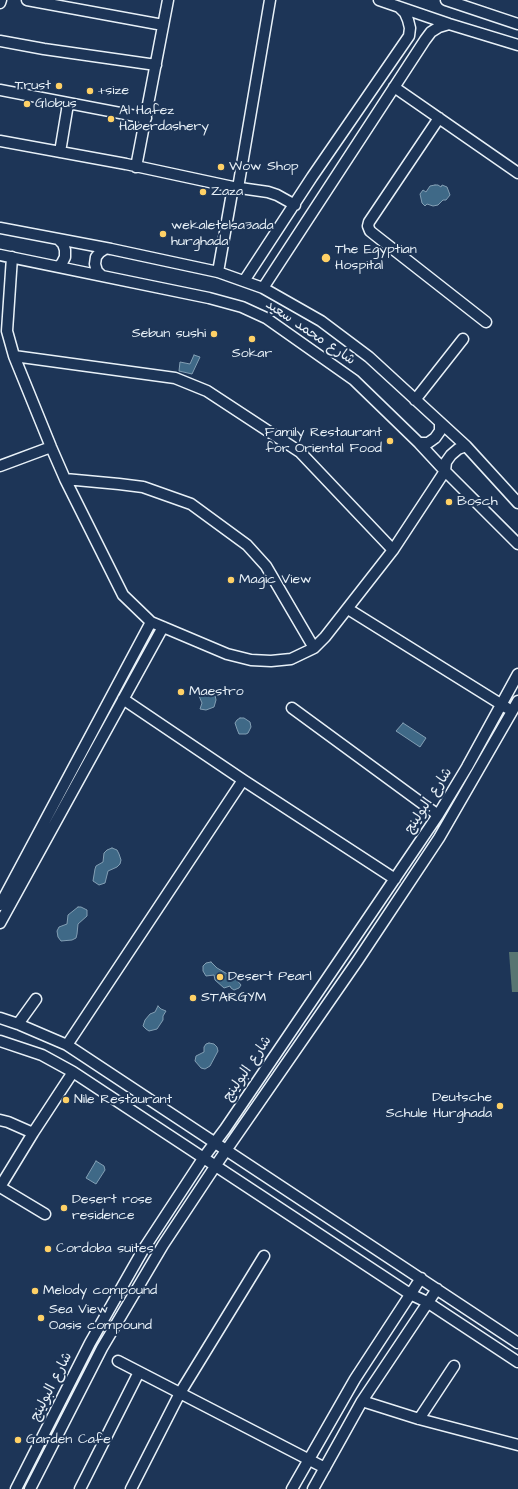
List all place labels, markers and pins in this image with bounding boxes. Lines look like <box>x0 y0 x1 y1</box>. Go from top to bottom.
place label: Trust <box>15 78 51 94</box>
marker: Trust <box>54 81 64 91</box>
place label: +size <box>98 83 129 99</box>
marker: +size <box>85 86 95 96</box>
place label: Globus <box>35 96 77 112</box>
marker: Globus <box>22 99 32 109</box>
place label: Al Hafez Haberdashery <box>119 103 209 136</box>
marker: Al Hafez Haberdashery <box>106 114 116 124</box>
place label: Wow Shop <box>229 159 299 175</box>
marker: Wow Shop <box>216 162 226 172</box>
place label: Zaza <box>211 184 243 200</box>
marker: Zaza <box>198 187 208 197</box>
place label: wekaletelsa3ada hurghada <box>171 218 274 250</box>
marker: wekaletelsa3ada hurghada <box>158 229 168 239</box>
place label: The Egyptian Hospital <box>335 242 417 274</box>
marker: The Egyptian Hospital <box>320 252 332 264</box>
place label: Sebun sushi <box>132 326 206 342</box>
marker: Sebun sushi <box>209 329 219 339</box>
marker: Sokar <box>247 334 257 344</box>
place label: Sokar <box>232 346 272 362</box>
place label: Family Restaurant for Oriental Food <box>265 425 382 458</box>
marker: Family Restaurant for Oriental Food <box>385 436 395 446</box>
place label: Bosch <box>457 494 498 510</box>
marker: Bosch <box>444 497 454 507</box>
place label: Magic View <box>239 572 311 588</box>
marker: Magic View <box>226 575 236 585</box>
place label: Maestro <box>189 684 244 700</box>
marker: Maestro <box>176 687 186 697</box>
place label: Desert Pearl <box>228 969 312 985</box>
marker: Desert Pearl <box>215 972 225 982</box>
place label: STARGYM <box>201 990 266 1006</box>
marker: STARGYM <box>188 993 198 1003</box>
place label: Deutsche Schule Hurghada <box>386 1090 492 1122</box>
place label: Nile Restaurant <box>74 1092 172 1108</box>
marker: Nile Restaurant <box>61 1095 71 1105</box>
marker: Deutsche Schule Hurghada <box>495 1101 505 1111</box>
place label: Desert rose residence <box>72 1192 152 1224</box>
marker: Desert rose residence <box>59 1203 69 1213</box>
place label: Cordoba suites <box>56 1241 154 1257</box>
marker: Cordoba suites <box>43 1244 53 1254</box>
place label: Melody compound <box>43 1283 157 1299</box>
marker: Melody compound <box>30 1286 40 1296</box>
place label: Sea View Oasis compound <box>49 1302 152 1334</box>
marker: Sea View Oasis compound <box>36 1313 46 1323</box>
place label: Garden Cafe <box>26 1432 111 1448</box>
marker: Garden Cafe <box>13 1435 23 1445</box>

